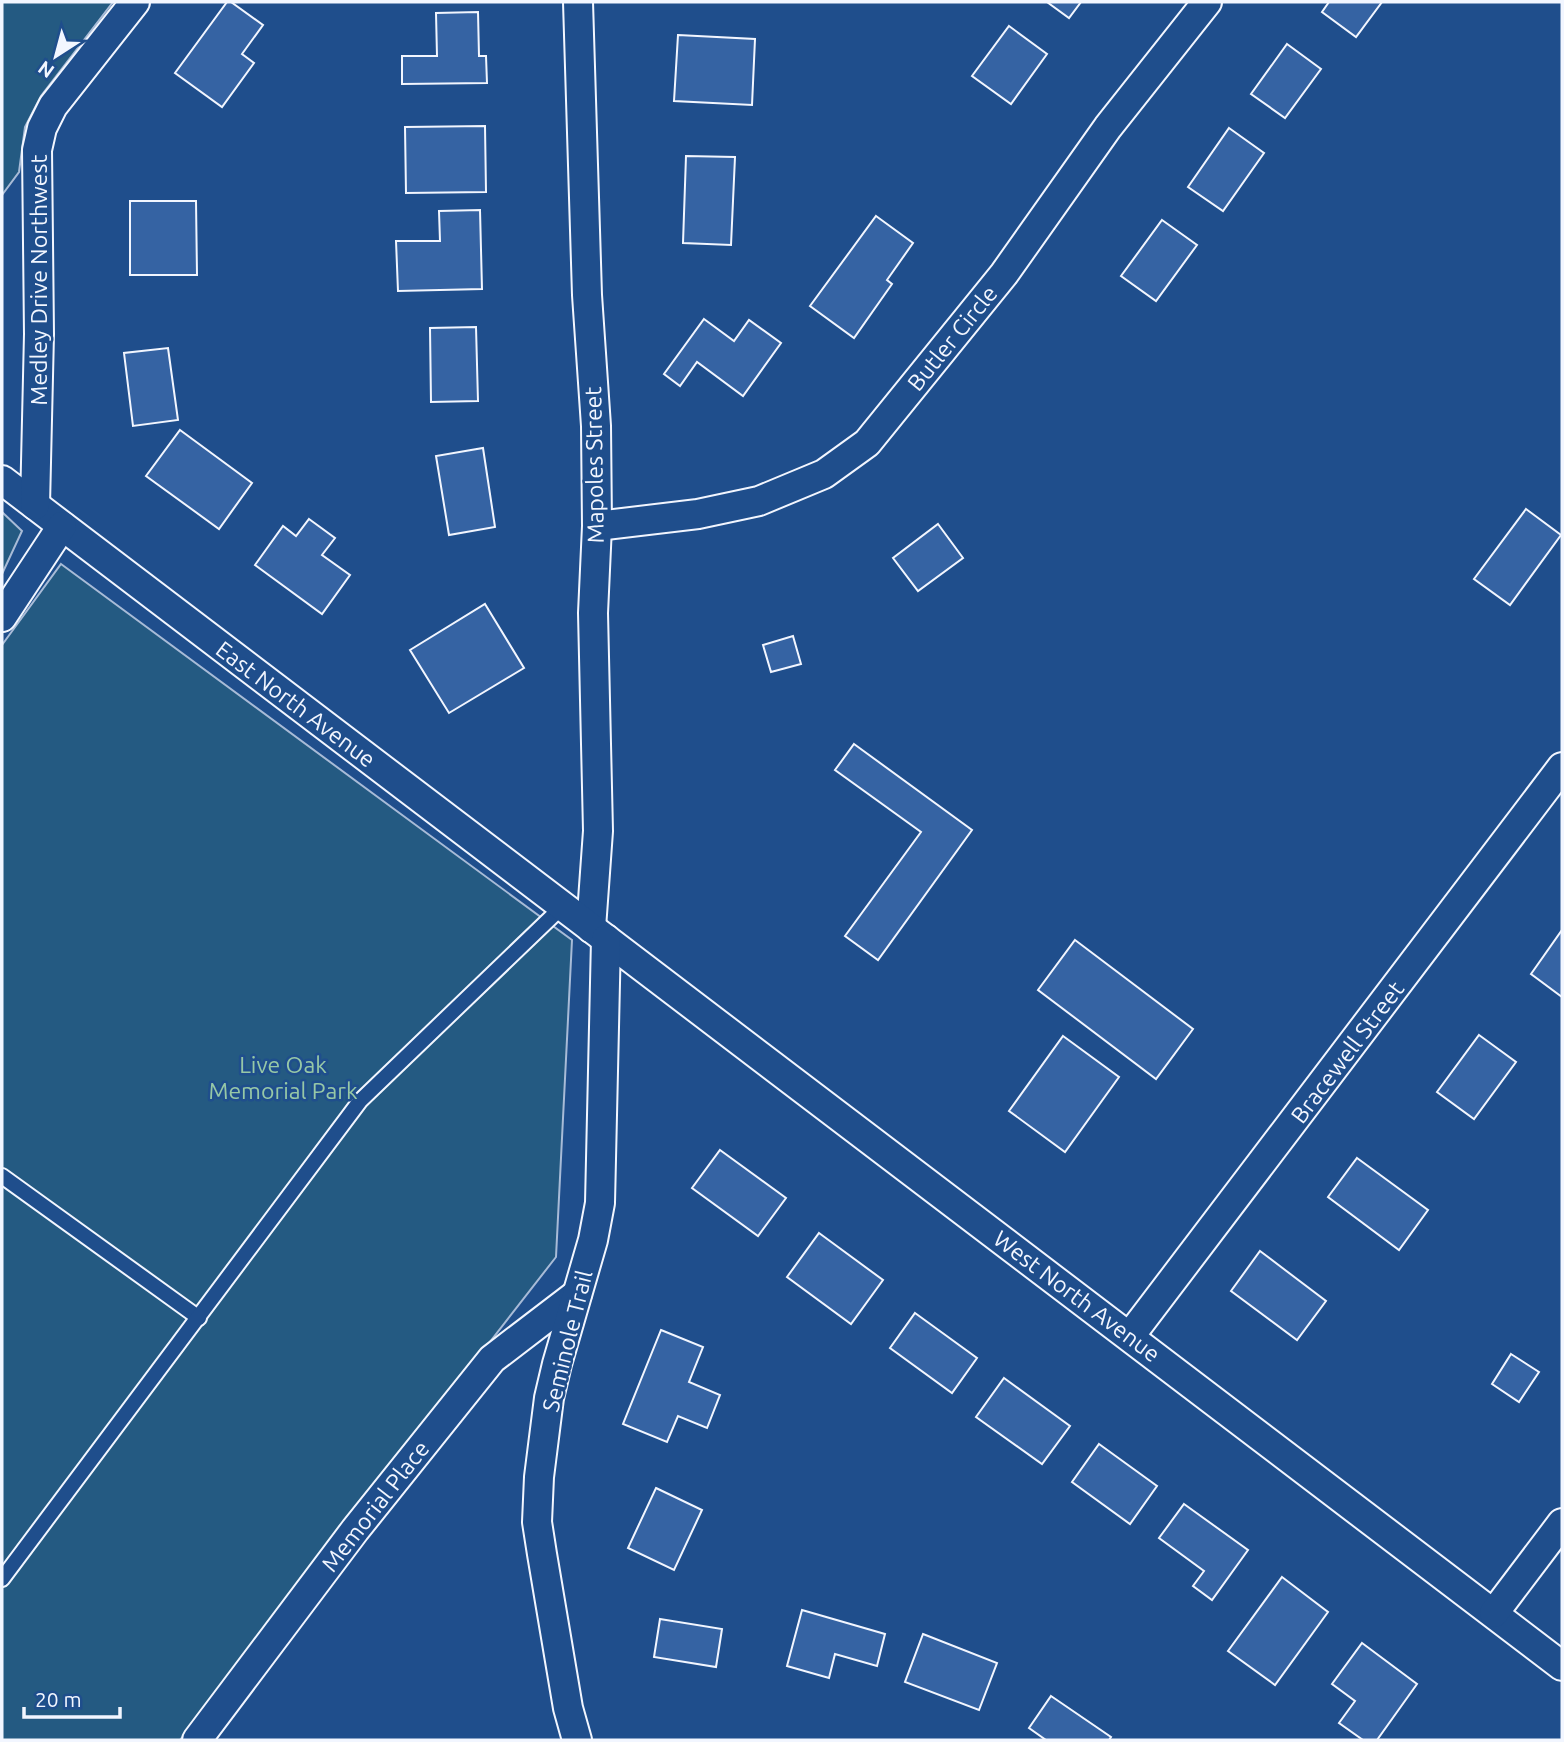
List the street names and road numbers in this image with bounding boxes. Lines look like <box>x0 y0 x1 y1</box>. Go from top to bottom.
street label: Medley Drive Northwest <box>26 154 51 406</box>
street label: Butler Circle <box>902 281 1002 395</box>
street label: Mapoles Street <box>580 386 608 544</box>
street label: East North Avenue <box>212 636 380 772</box>
street label: Bracewell Street <box>1286 976 1408 1128</box>
street label: West North Avenue <box>989 1225 1165 1367</box>
street label: Seminole Trail <box>537 1268 597 1414</box>
street label: Memorial Place <box>316 1436 434 1576</box>

